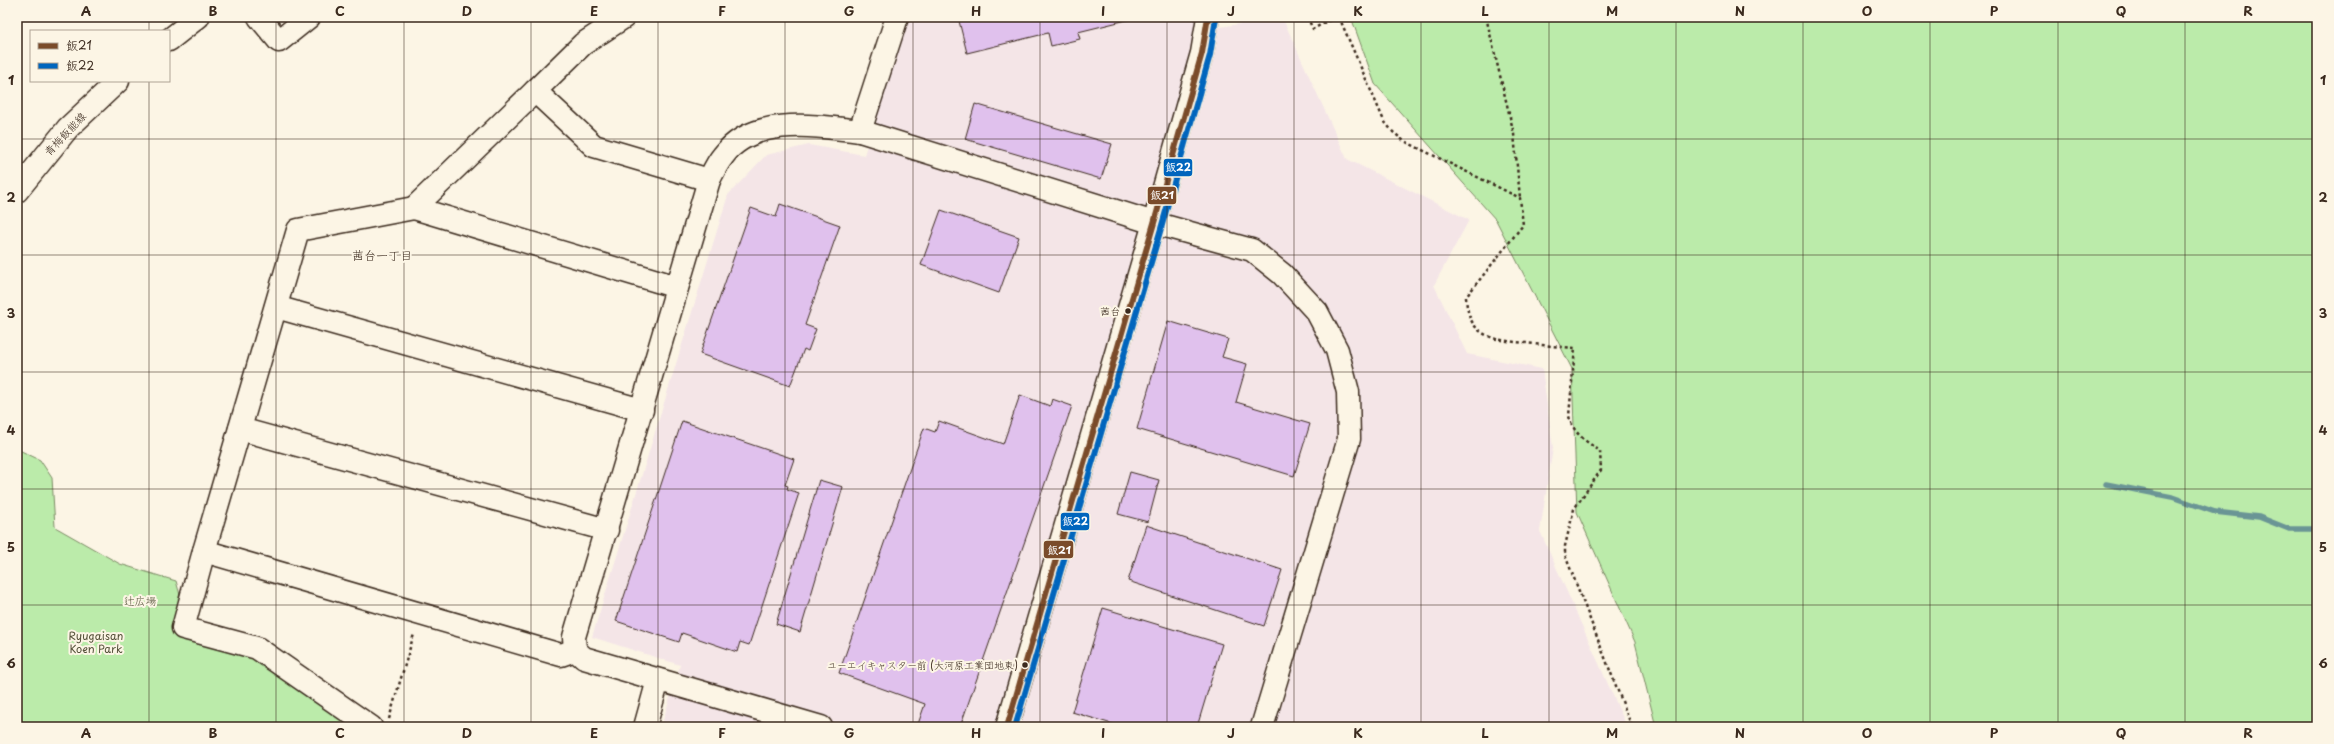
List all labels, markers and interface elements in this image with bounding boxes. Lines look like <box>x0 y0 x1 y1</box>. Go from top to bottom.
text: A <box>81 1 91 20</box>
text: B <box>209 1 218 20</box>
text: C <box>335 1 345 20</box>
text: D <box>462 1 472 20</box>
text: E <box>590 1 598 20</box>
text: F <box>718 1 726 20</box>
text: G <box>844 1 854 20</box>
text: H <box>971 1 981 20</box>
text: I <box>1101 1 1105 20</box>
text: J <box>1227 1 1235 20</box>
text: K <box>1353 1 1363 20</box>
text: L <box>1481 1 1489 20</box>
text: M <box>1606 1 1618 20</box>
text: N <box>1735 1 1745 20</box>
text: O <box>1862 1 1872 20</box>
text: P <box>1990 1 1999 20</box>
text: Q <box>2116 1 2126 20</box>
text: R <box>2243 1 2253 20</box>
legend <box>30 30 170 82</box>
text: 飯21 <box>66 36 92 54</box>
text: 飯22 <box>66 56 94 74</box>
text: 1 <box>8 70 14 89</box>
text: 1 <box>2320 70 2326 89</box>
street label: 青梅飯能線 <box>40 108 90 160</box>
line badge: 飯22 <box>1163 158 1193 177</box>
text: 飯22 <box>1165 158 1191 175</box>
line badge: 飯21 <box>1147 186 1177 205</box>
text: 飯21 <box>1150 186 1174 203</box>
text: 2 <box>6 187 16 206</box>
text: 2 <box>2318 187 2328 206</box>
district label: 茜台一丁目 <box>352 246 412 264</box>
text: 3 <box>7 303 16 322</box>
place label: 茜台 <box>1100 303 1120 318</box>
text: 3 <box>2319 303 2328 322</box>
marker: 茜台 <box>1123 306 1133 316</box>
text: 4 <box>7 420 16 439</box>
text: 4 <box>2319 420 2328 439</box>
line badge: 飯22 <box>1060 512 1090 531</box>
text: 飯22 <box>1062 512 1088 529</box>
text: 5 <box>7 537 15 556</box>
text: 5 <box>2319 537 2327 556</box>
line badge: 飯21 <box>1043 540 1074 559</box>
text: 飯21 <box>1047 541 1071 558</box>
park label: 辻広場 <box>124 592 157 609</box>
park label: Ryugaisan Koen Park <box>69 627 123 657</box>
text: 6 <box>6 653 16 672</box>
text: 6 <box>2318 653 2328 672</box>
place label: ユーエイキャスター前 (大河原工業団地東) <box>827 657 1018 672</box>
marker: ユーエイキャスター前 (大河原工業団地東) <box>1020 660 1030 670</box>
text: A <box>81 723 91 742</box>
text: B <box>209 723 218 742</box>
text: C <box>335 723 345 742</box>
text: D <box>462 723 472 742</box>
text: E <box>590 723 598 742</box>
text: F <box>718 723 726 742</box>
text: G <box>844 723 854 742</box>
text: H <box>971 723 981 742</box>
text: I <box>1101 723 1105 742</box>
text: J <box>1227 723 1235 742</box>
text: K <box>1353 723 1363 742</box>
text: L <box>1481 723 1489 742</box>
text: M <box>1606 723 1618 742</box>
text: N <box>1735 723 1745 742</box>
text: O <box>1862 723 1872 742</box>
text: P <box>1990 723 1999 742</box>
text: Q <box>2116 723 2126 742</box>
text: R <box>2243 723 2253 742</box>

